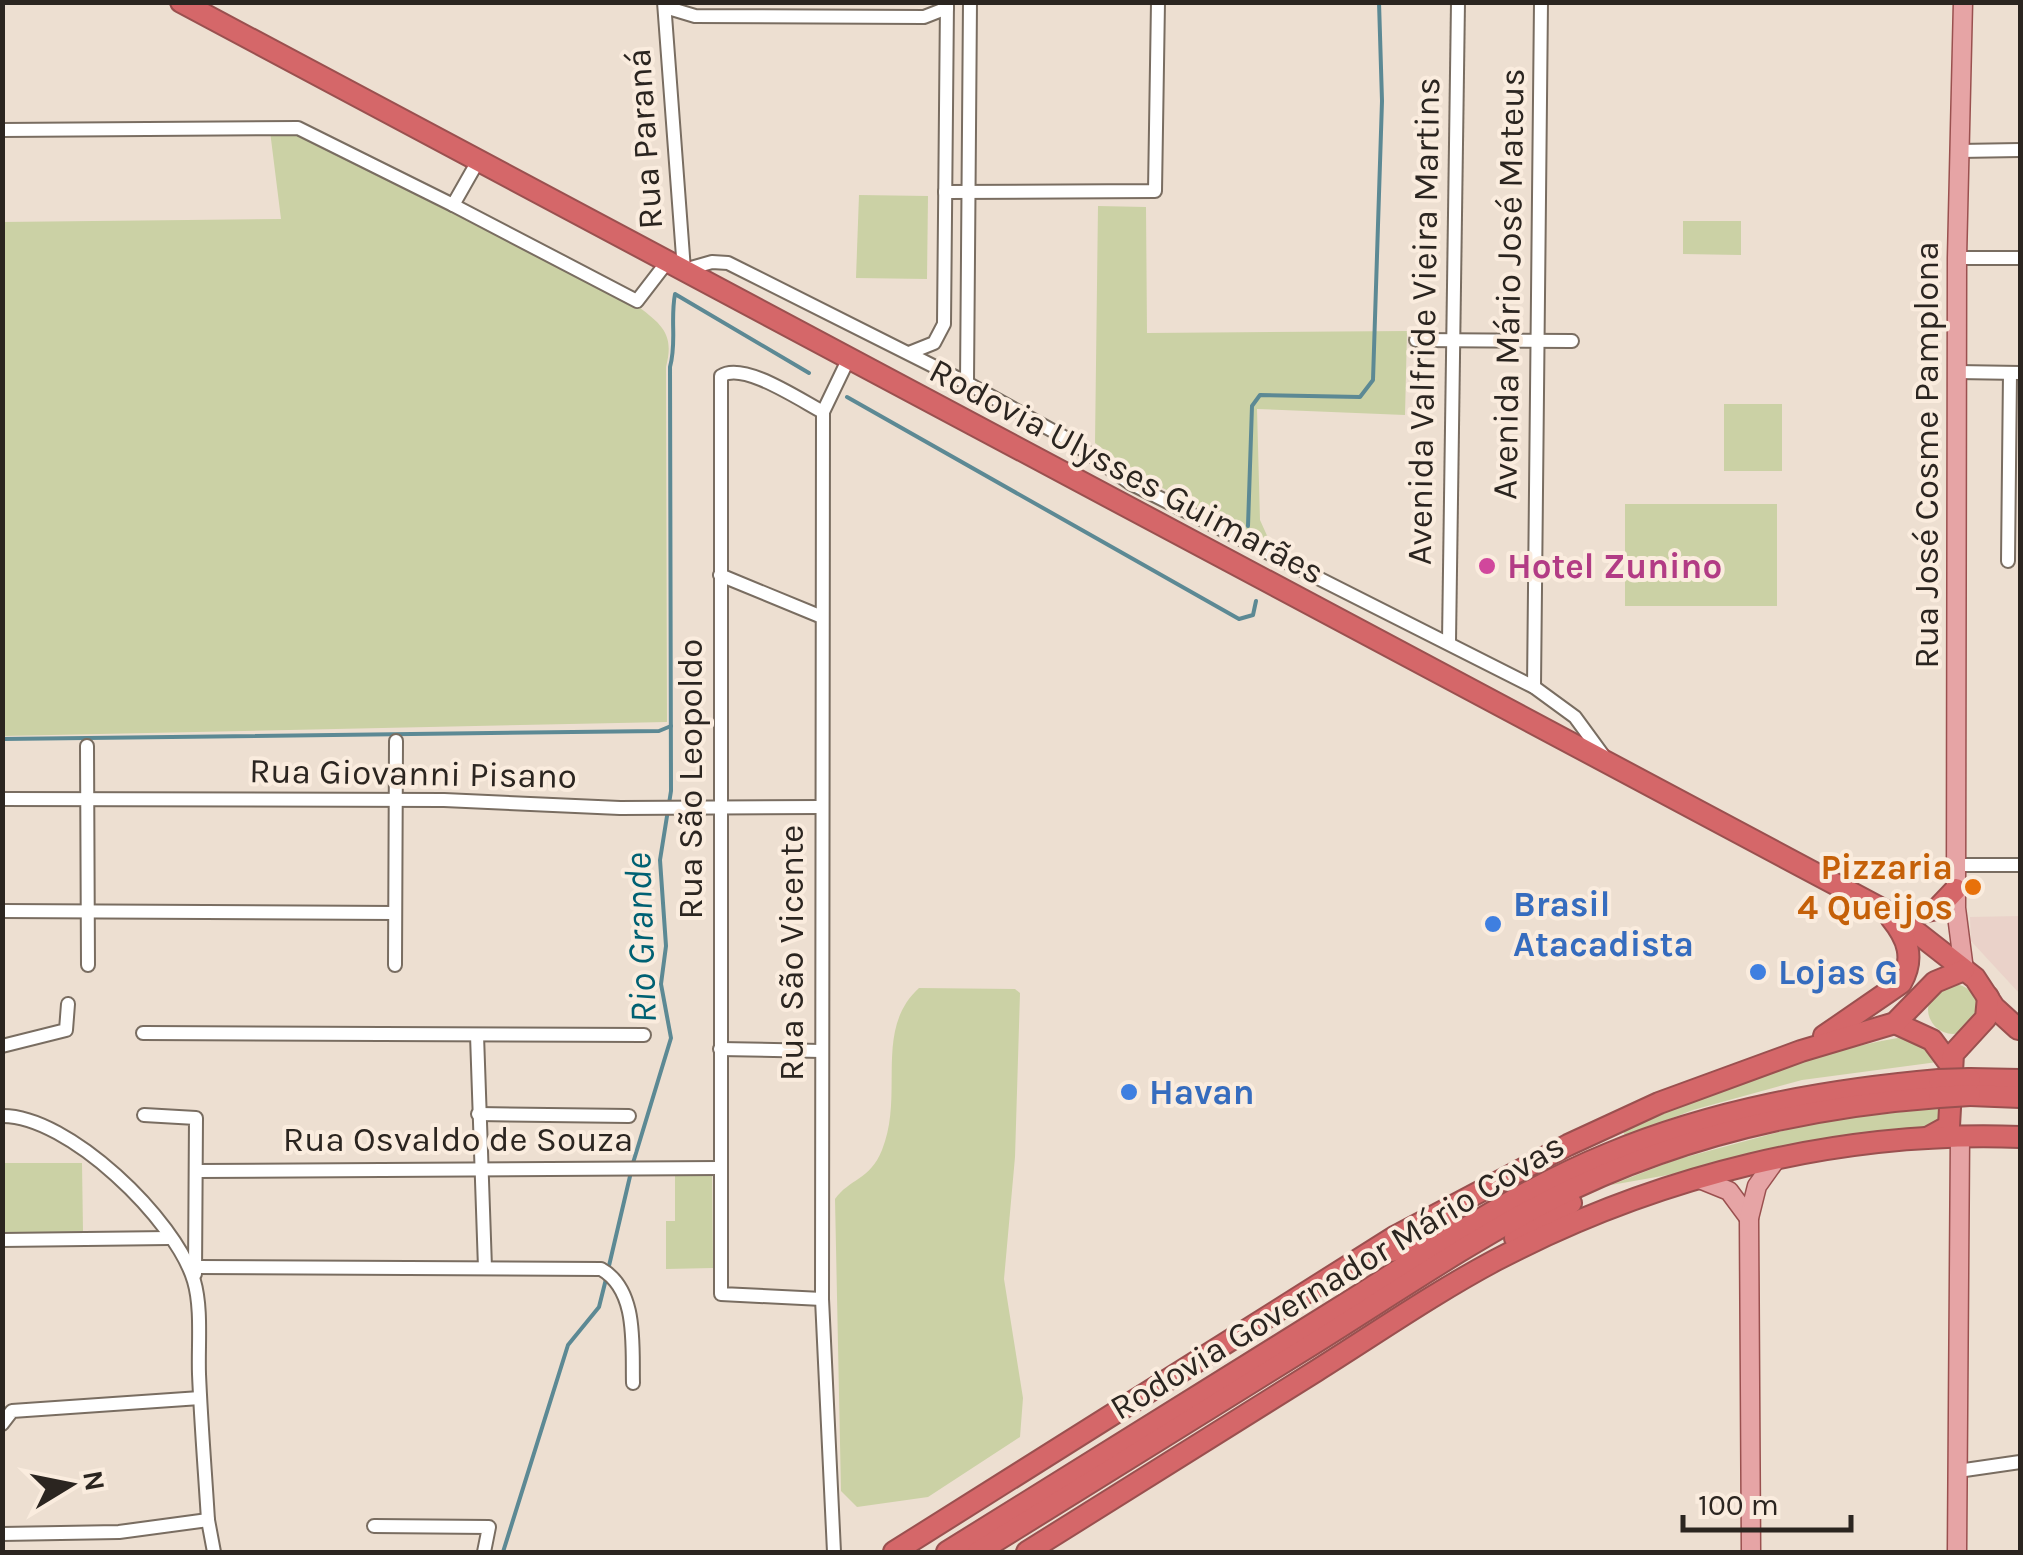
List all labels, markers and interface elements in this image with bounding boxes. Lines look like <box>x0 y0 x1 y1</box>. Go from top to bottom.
street label: Rua Paraná <box>618 47 671 231</box>
street label: Avenida Mário José Mateus <box>1484 68 1533 500</box>
street label: Avenida Valfride Vieira Martins <box>1399 77 1448 565</box>
street label: Rua José Cosme Pamplona <box>1906 241 1947 669</box>
street label: Rodovia Ulysses Guimarães <box>922 350 1331 593</box>
place label: Hotel Zunino <box>1507 546 1722 587</box>
marker: Hotel Zunino <box>1476 555 1498 577</box>
street label: Rua São Leopoldo <box>670 639 711 919</box>
street label: Rua Giovanni Pisano <box>249 750 577 797</box>
street label: Rua São Vicente <box>771 825 812 1081</box>
place label: Pizzaria 4 Queijos <box>1797 847 1953 929</box>
water label: Rio Grande <box>615 852 666 1024</box>
marker: Pizzaria 4 Queijos <box>1962 876 1984 898</box>
place label: Brasil Atacadista <box>1513 884 1694 965</box>
marker: Brasil Atacadista <box>1482 913 1504 935</box>
place label: Lojas G <box>1778 952 1898 994</box>
marker: Lojas G <box>1747 961 1769 983</box>
place label: Havan <box>1149 1072 1255 1113</box>
marker: Havan <box>1118 1081 1140 1103</box>
street label: Rua Osvaldo de Souza <box>283 1119 633 1160</box>
street label: Rodovia Governador Mário Covas <box>1103 1124 1572 1429</box>
north arrow <box>20 1435 120 1535</box>
text: N <box>76 1468 112 1493</box>
scale bar <box>1683 1470 1850 1532</box>
text: 100 m <box>1698 1487 1779 1523</box>

